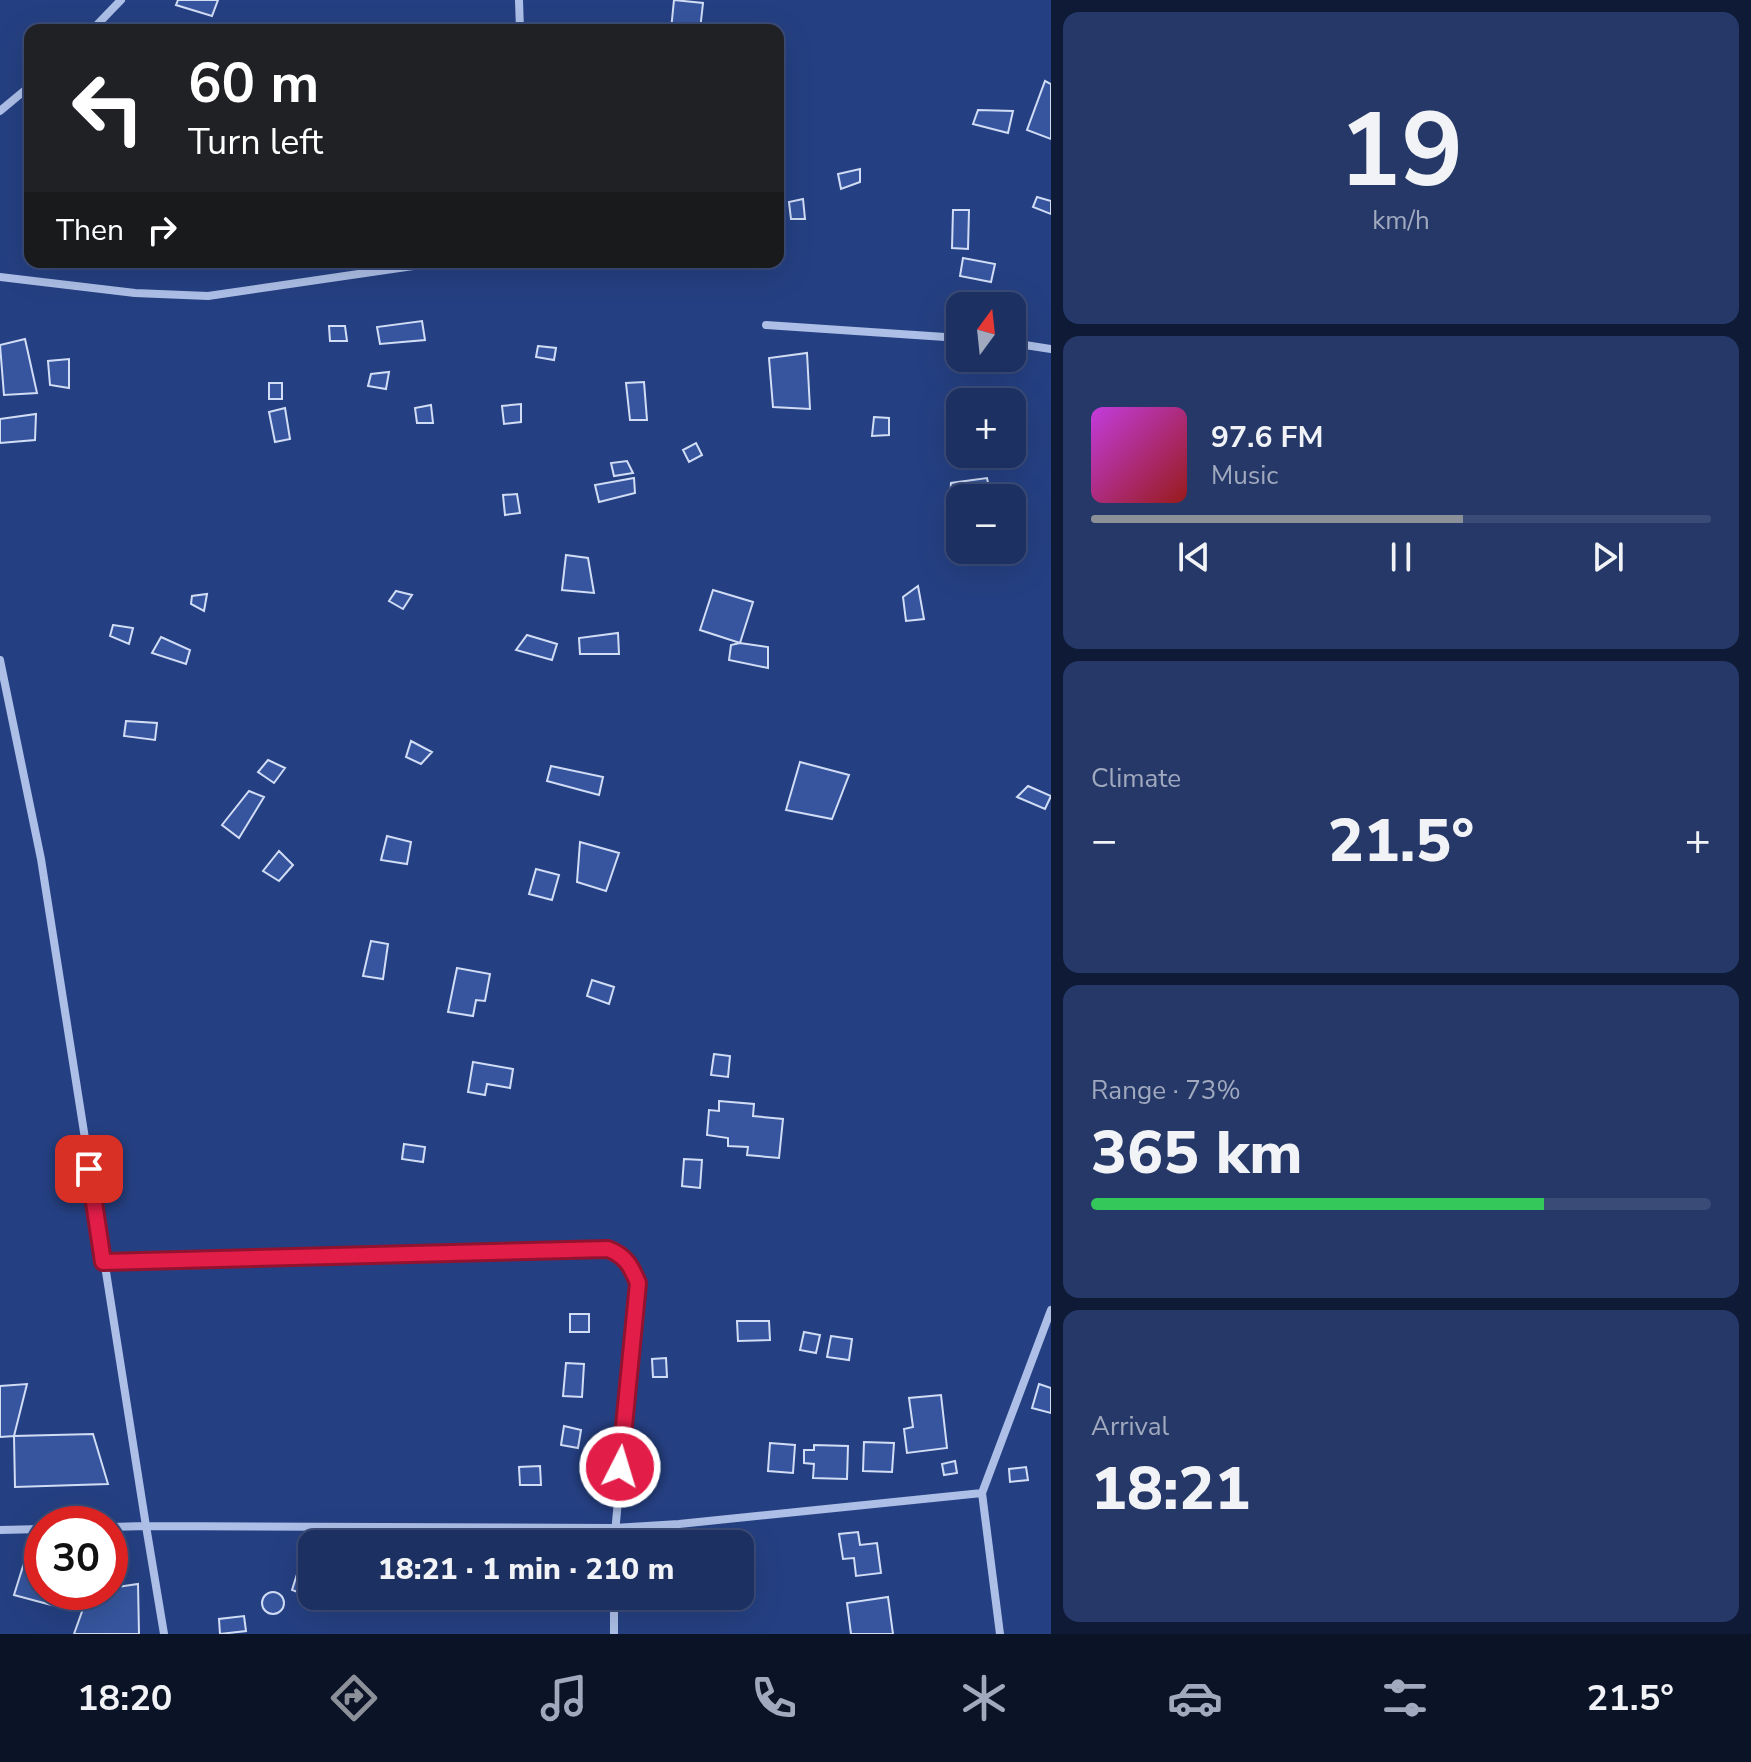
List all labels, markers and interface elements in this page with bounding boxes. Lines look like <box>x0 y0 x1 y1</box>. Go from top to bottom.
text: 60 m <box>188 45 319 122</box>
icon: left <box>56 56 160 160</box>
text: 19 <box>1339 80 1463 222</box>
text: Turn left <box>188 118 323 167</box>
text: km/h <box>1372 203 1430 238</box>
icon: right <box>140 208 184 252</box>
text: Then <box>56 210 124 251</box>
north arrow <box>946 292 1026 372</box>
map controls <box>946 292 1026 564</box>
button: + <box>946 388 1026 468</box>
text: 97.6 FM <box>1211 417 1323 458</box>
text: Music <box>1211 458 1278 493</box>
button: − <box>946 484 1026 564</box>
icon: previous <box>1172 535 1216 579</box>
icon: pause <box>1379 535 1423 579</box>
icon: next <box>1586 535 1630 579</box>
text: Climate <box>1091 761 1181 796</box>
text: 21.5° <box>1328 800 1474 882</box>
text: − <box>1091 811 1117 871</box>
text: + <box>1685 811 1711 871</box>
text: Range · 73% <box>1091 1073 1241 1108</box>
text: 365 km <box>1091 1112 1303 1194</box>
pin <box>55 1135 123 1203</box>
icon: arrive <box>67 1147 111 1191</box>
text: Arrival <box>1091 1409 1169 1444</box>
position arrow <box>578 1425 662 1509</box>
text: 18:21 <box>1091 1448 1251 1530</box>
speed limit sign: 30 <box>24 1506 128 1610</box>
text: 18:21 · 1 min · 210 m <box>378 1549 674 1590</box>
icon: directions <box>326 1670 382 1726</box>
icon: music <box>536 1670 592 1726</box>
icon: phone <box>746 1670 802 1726</box>
icon: climate <box>956 1670 1012 1726</box>
icon: car <box>1167 1670 1223 1726</box>
icon: filters <box>1377 1670 1433 1726</box>
text: 18:20 <box>77 1674 172 1723</box>
text: 21.5° <box>1587 1674 1674 1723</box>

